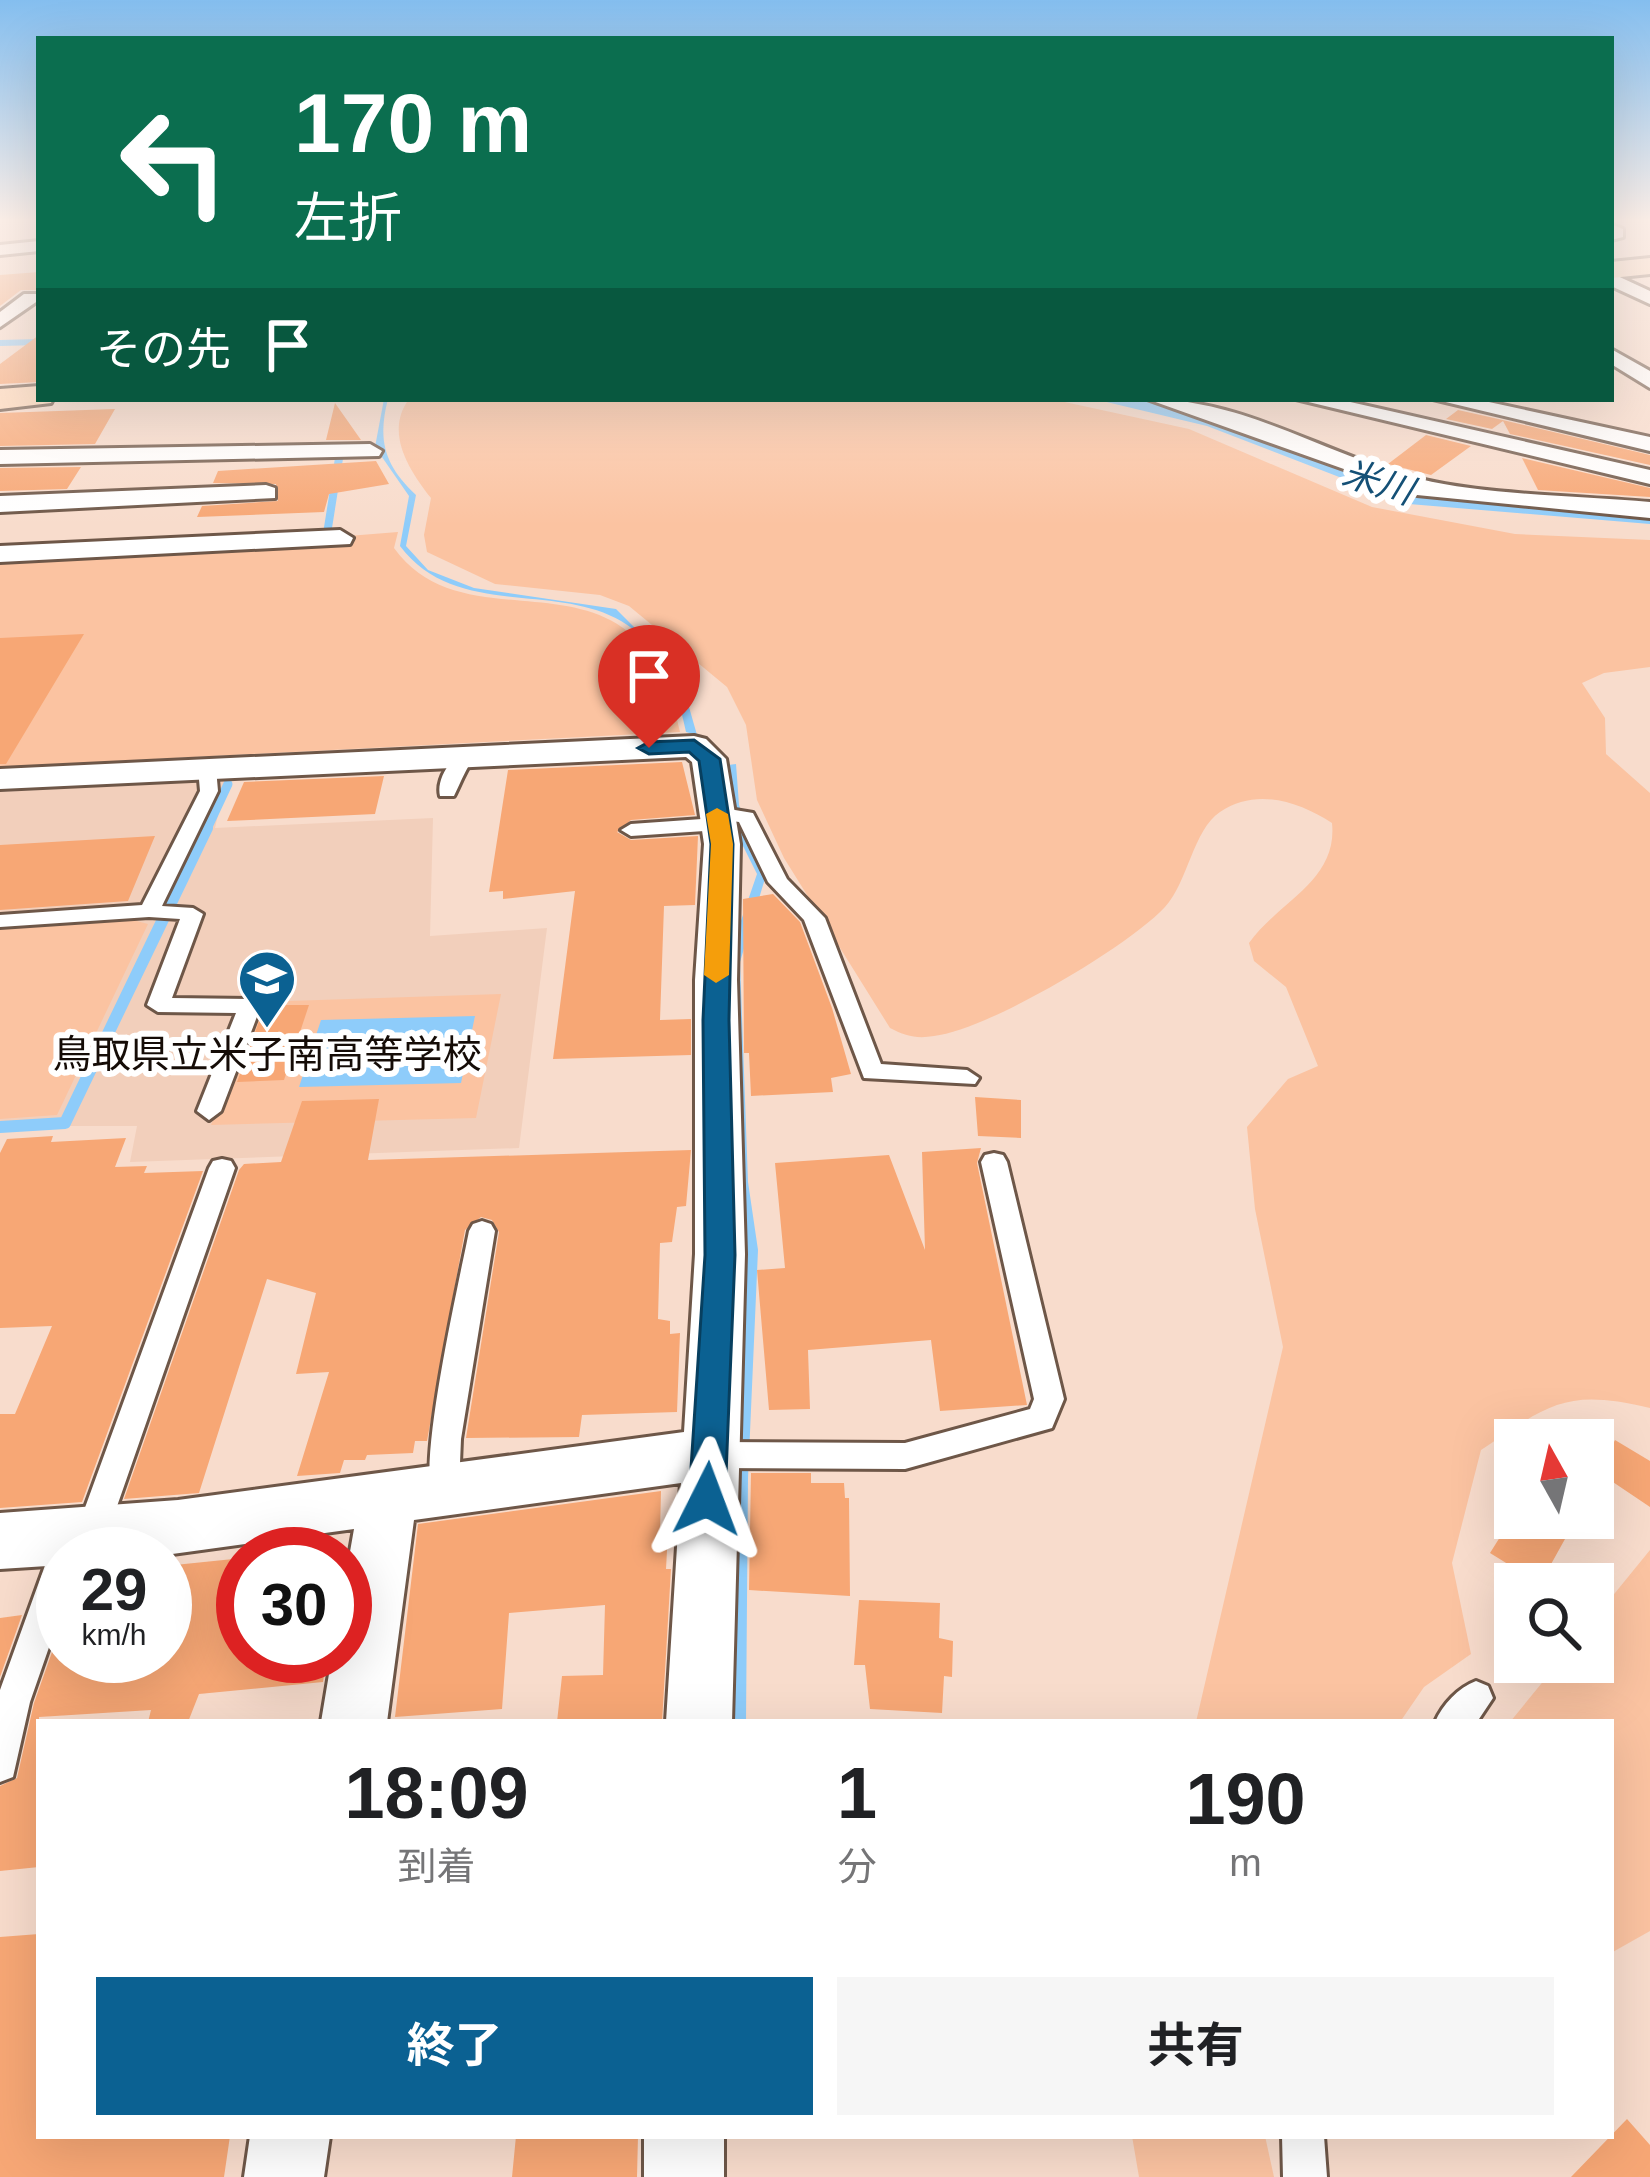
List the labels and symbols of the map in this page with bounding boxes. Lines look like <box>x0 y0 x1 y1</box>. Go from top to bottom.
water label: 米川 <box>1338 452 1422 513</box>
pin <box>598 625 700 748</box>
school or university icon: 鳥取県立米子南高等学校 <box>236 948 298 1030</box>
place label: 鳥取県立米子南高等学校 <box>52 1033 482 1076</box>
north arrow <box>1494 1419 1614 1539</box>
position arrow <box>644 1436 770 1562</box>
speed limit sign: 30 <box>216 1527 372 1683</box>

